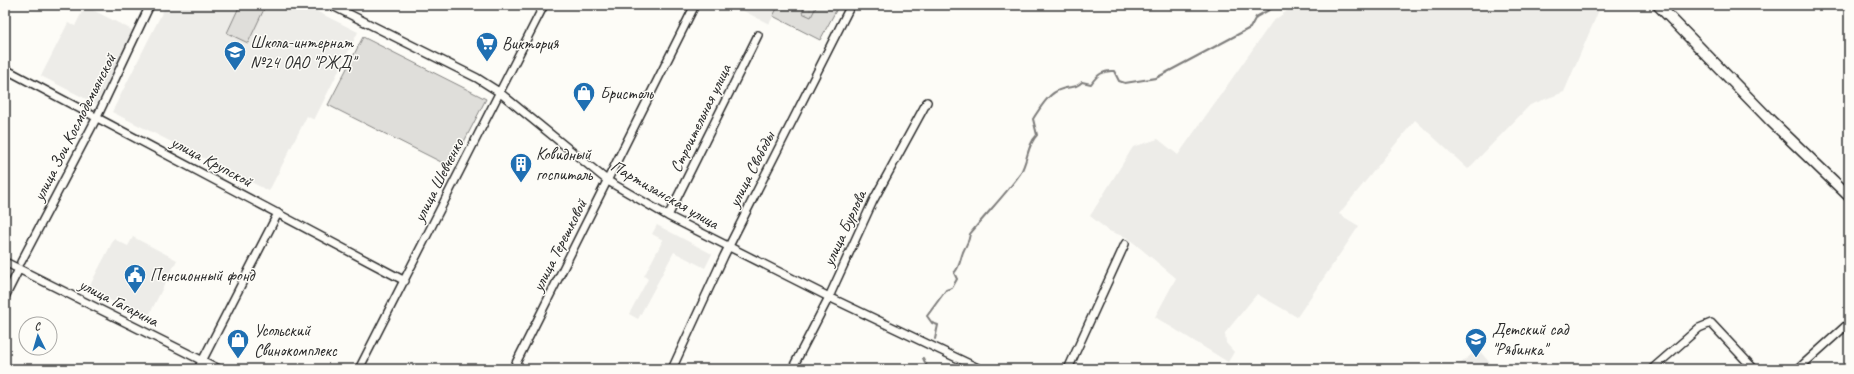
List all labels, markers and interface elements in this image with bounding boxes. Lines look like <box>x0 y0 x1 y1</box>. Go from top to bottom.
supermarket icon: Виктория <box>474 30 500 63</box>
place label: Школа-интернат №24 ОАО "РЖД" <box>250 32 359 73</box>
place label: Виктория <box>502 33 559 54</box>
school or university icon: Школа-интернат №24 ОАО "РЖД" <box>222 39 248 72</box>
street label: улица Зои Космодемьянской <box>28 49 121 205</box>
street label: Строительная улица <box>665 60 736 176</box>
shop icon: Бристоль <box>571 80 597 113</box>
place label: Бристоль <box>600 83 654 104</box>
street label: улица Свободы <box>723 126 780 211</box>
street label: улица Крупской <box>167 131 257 192</box>
street label: улица Шевченко <box>408 134 469 226</box>
place label: Ковидный госпиталь <box>536 144 594 185</box>
building icon: Ковидный госпиталь <box>508 151 534 184</box>
street label: Партизанская улица <box>607 155 724 234</box>
street label: улица Бурлова <box>817 185 872 270</box>
street label: улица Терешковой <box>527 195 592 296</box>
public building icon: Пенсионный фонд <box>122 262 148 295</box>
place label: Пенсионный фонд <box>150 265 257 286</box>
street label: улица Гагарина <box>75 273 163 332</box>
north arrow <box>18 316 58 356</box>
text: С <box>34 319 42 333</box>
place label: Детский сад "Рябинка" <box>1492 319 1570 360</box>
place label: Усольский Свинокомплекс <box>254 320 338 361</box>
school or university icon: Детский сад "Рябинка" <box>1463 326 1489 359</box>
shop icon: Усольский Свинокомплекс <box>225 327 251 360</box>

